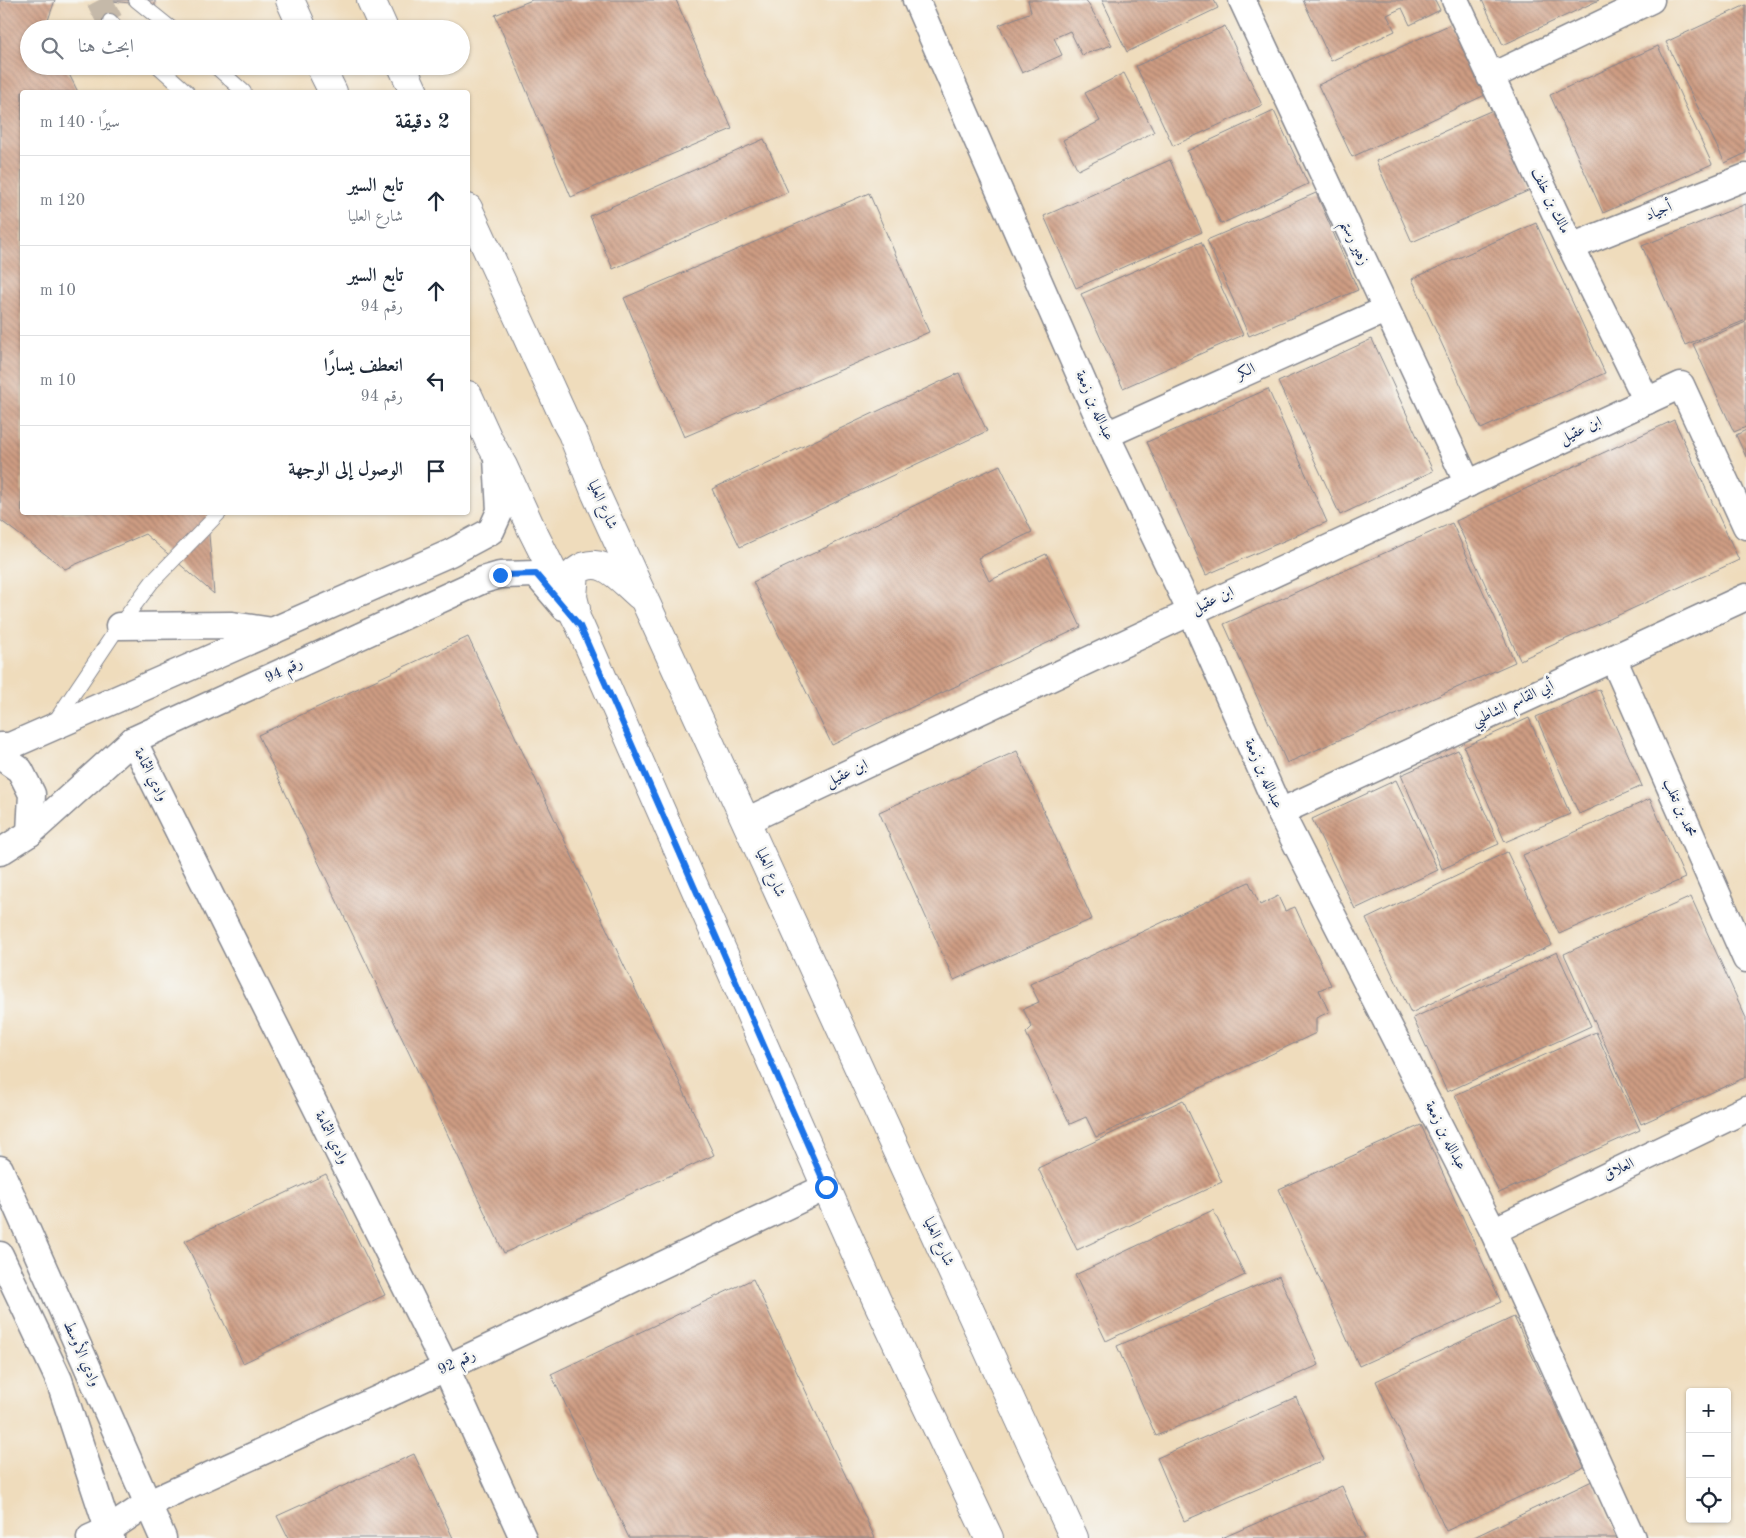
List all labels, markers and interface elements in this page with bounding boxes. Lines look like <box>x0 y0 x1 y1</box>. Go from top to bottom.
search box <box>20 20 470 75</box>
icon: search <box>38 34 66 62</box>
text: ابحث هنا <box>78 38 134 57</box>
text: 2 دقيقة <box>395 112 450 133</box>
text: سيرًا · 140 m <box>40 115 120 131</box>
street label: مالك بن خلف <box>1528 166 1572 236</box>
text: تابع السير <box>348 177 403 196</box>
icon: ahead <box>422 187 450 215</box>
text: 120 m <box>40 193 85 209</box>
street label: أجياد <box>1642 195 1675 224</box>
text: شارع العليا <box>348 209 403 225</box>
street label: زهير رستم <box>1332 218 1371 271</box>
text: تابع السير <box>348 267 403 286</box>
icon: ahead <box>422 277 450 305</box>
text: 10 m <box>40 283 76 299</box>
text: رقم 94 <box>361 299 403 315</box>
text: انعطف يسارًا <box>324 357 403 376</box>
street label: الكر <box>1232 360 1258 384</box>
icon: left <box>422 367 450 395</box>
street label: عبدالله بن زمعة <box>1072 369 1116 443</box>
text: 10 m <box>40 373 76 389</box>
text: رقم 94 <box>361 389 403 405</box>
street label: ابن عقيل <box>1558 415 1605 449</box>
icon: arrive <box>422 457 450 485</box>
text: الوصول إلى الوجهة <box>288 461 403 480</box>
street label: شارع العليا <box>581 478 619 533</box>
route end <box>489 564 512 587</box>
street label: ابن عقيل <box>1190 585 1237 619</box>
street label: رقم 94 <box>263 656 307 691</box>
street label: أبي القاسم الشاطبي <box>1467 674 1559 735</box>
street label: عبدالله بن زمعة <box>1241 737 1285 811</box>
street label: وادي الثمامة <box>128 746 171 805</box>
street label: ابن عقيل <box>824 758 871 792</box>
street label: محمد بن تغلب <box>1659 777 1699 840</box>
street label: شارع العليا <box>749 846 787 901</box>
street label: عبدالله بن زمعة <box>1421 1099 1469 1173</box>
street label: وادي الثمامة <box>309 1109 352 1168</box>
street label: العلاق <box>1601 1156 1637 1184</box>
route start <box>815 1176 838 1199</box>
street label: شارع العليا <box>917 1215 956 1270</box>
street label: وادي الأوسط <box>57 1317 107 1390</box>
street label: رقم 92 <box>436 1348 480 1383</box>
map controls <box>1686 1388 1731 1523</box>
button: + <box>1686 1388 1731 1433</box>
button: − <box>1686 1433 1731 1478</box>
button: locate <box>1686 1478 1731 1523</box>

